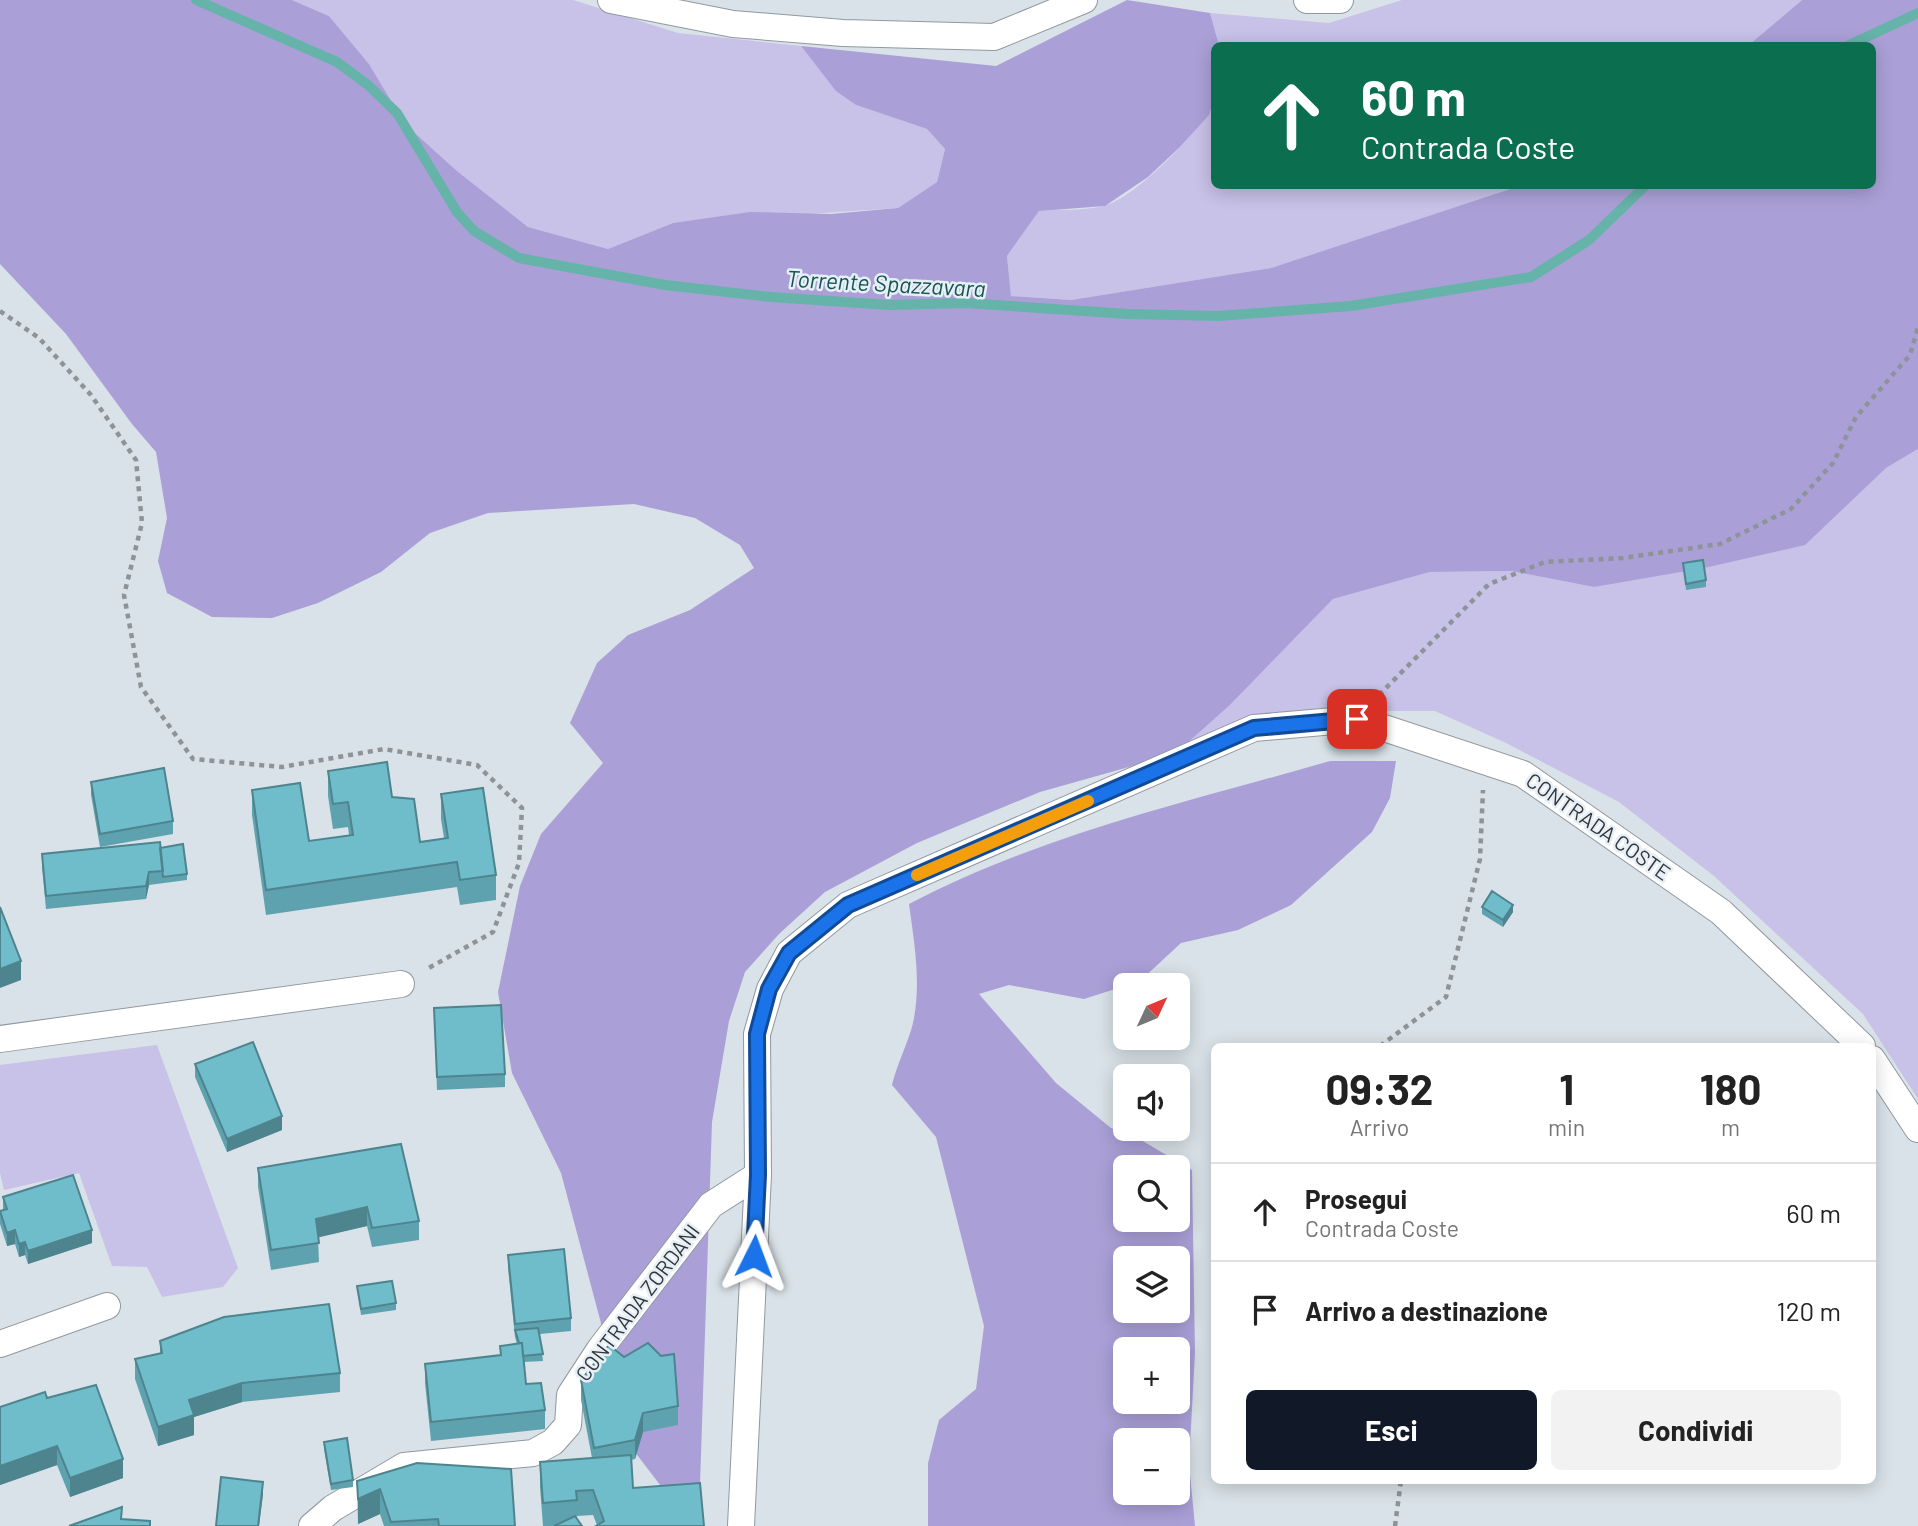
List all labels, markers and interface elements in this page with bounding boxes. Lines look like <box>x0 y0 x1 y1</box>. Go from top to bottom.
text: 60 m <box>1361 67 1466 126</box>
icon: ahead <box>1246 70 1337 161</box>
text: Contrada Coste <box>1361 127 1575 165</box>
water label: Torrente Spazzavara <box>786 264 986 302</box>
pin <box>1327 689 1387 749</box>
icon: arrive <box>1338 700 1376 738</box>
street label: CONTRADA COSTE <box>1522 767 1676 885</box>
north arrow <box>1113 973 1190 1050</box>
map controls <box>1113 973 1190 1505</box>
text: 09:32 <box>1326 1063 1433 1113</box>
text: 1 <box>1559 1063 1574 1113</box>
text: 180 <box>1700 1063 1761 1113</box>
button: sound <box>1113 1064 1190 1141</box>
text: Arrivo <box>1350 1113 1409 1141</box>
text: min <box>1548 1113 1585 1141</box>
text: m <box>1721 1113 1740 1141</box>
button: search <box>1113 1155 1190 1232</box>
text: Prosegui <box>1305 1183 1407 1214</box>
icon: ahead <box>1246 1193 1284 1231</box>
text: 60 m <box>1786 1197 1841 1228</box>
text: Contrada Coste <box>1305 1214 1459 1242</box>
street label: CONTRADA ZORDANI <box>570 1219 704 1386</box>
position arrow <box>717 1219 791 1293</box>
button: layers <box>1113 1246 1190 1323</box>
icon: arrive <box>1246 1291 1284 1329</box>
text: Arrivo a destinazione <box>1305 1295 1548 1326</box>
text: 120 m <box>1777 1295 1841 1326</box>
button: + <box>1113 1337 1190 1414</box>
button: Esci <box>1246 1390 1537 1470</box>
button: Condividi <box>1551 1390 1841 1470</box>
button: − <box>1113 1428 1190 1505</box>

